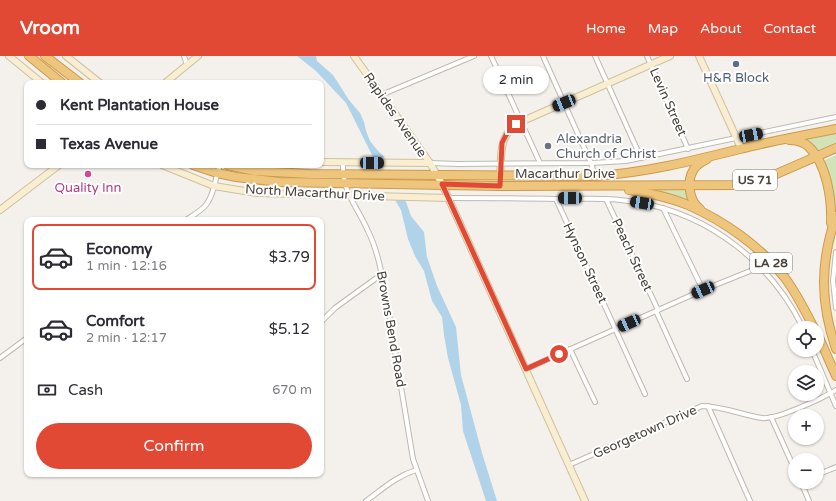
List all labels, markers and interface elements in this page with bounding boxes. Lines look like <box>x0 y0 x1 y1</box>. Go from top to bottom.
text: Vroom <box>20 17 80 39</box>
text: Home <box>586 20 626 37</box>
text: Map <box>648 20 678 37</box>
text: About <box>700 20 742 37</box>
text: Contact <box>764 20 816 37</box>
marker: H&R Block <box>731 59 741 69</box>
street label: Levin Street <box>646 65 690 139</box>
callout: 2 min <box>483 66 549 94</box>
street label: Rapides Avenue <box>360 70 430 160</box>
place label: H&R Block <box>703 70 769 86</box>
text: 2 min <box>499 72 533 88</box>
car <box>551 93 577 113</box>
text: Kent Plantation House <box>60 96 219 114</box>
route end <box>507 115 525 133</box>
car <box>738 127 764 143</box>
place label: Alexandria Church of Christ <box>556 131 656 162</box>
text: Texas Avenue <box>60 135 158 153</box>
marker: Alexandria Church of Christ <box>543 141 553 151</box>
car <box>360 157 384 169</box>
street label: Macarthur Drive <box>515 166 615 182</box>
marker: Quality Inn <box>83 169 93 179</box>
road number: US 71 <box>733 170 777 190</box>
place label: Quality Inn <box>55 180 121 196</box>
street label: North Macarthur Drive <box>245 181 385 205</box>
car <box>558 192 582 204</box>
car <box>629 195 655 211</box>
street label: Peach Street <box>608 216 656 294</box>
street label: Hynson Street <box>559 220 611 306</box>
icon: car <box>38 239 74 275</box>
text: Economy <box>86 240 152 258</box>
text: $3.79 <box>269 248 310 266</box>
road number: LA 28 <box>750 253 792 273</box>
text: 1 min · 12:16 <box>86 258 167 274</box>
street label: Browns Bend Road <box>373 270 409 388</box>
car <box>690 280 716 300</box>
icon: car <box>38 311 74 347</box>
text: Comfort <box>86 312 145 330</box>
car <box>616 313 642 333</box>
text: $5.12 <box>269 320 310 338</box>
map controls <box>788 321 824 489</box>
button: locate <box>788 321 824 357</box>
text: 2 min · 12:17 <box>86 330 167 346</box>
route start <box>550 345 568 363</box>
button: layers <box>788 365 824 401</box>
icon: cash <box>36 379 58 401</box>
text: Cash <box>68 381 103 399</box>
text: 670 m <box>272 382 312 398</box>
street label: Georgetown Drive <box>591 402 699 462</box>
button: + <box>788 409 824 445</box>
button: Confirm <box>36 423 312 469</box>
button: − <box>788 453 824 489</box>

